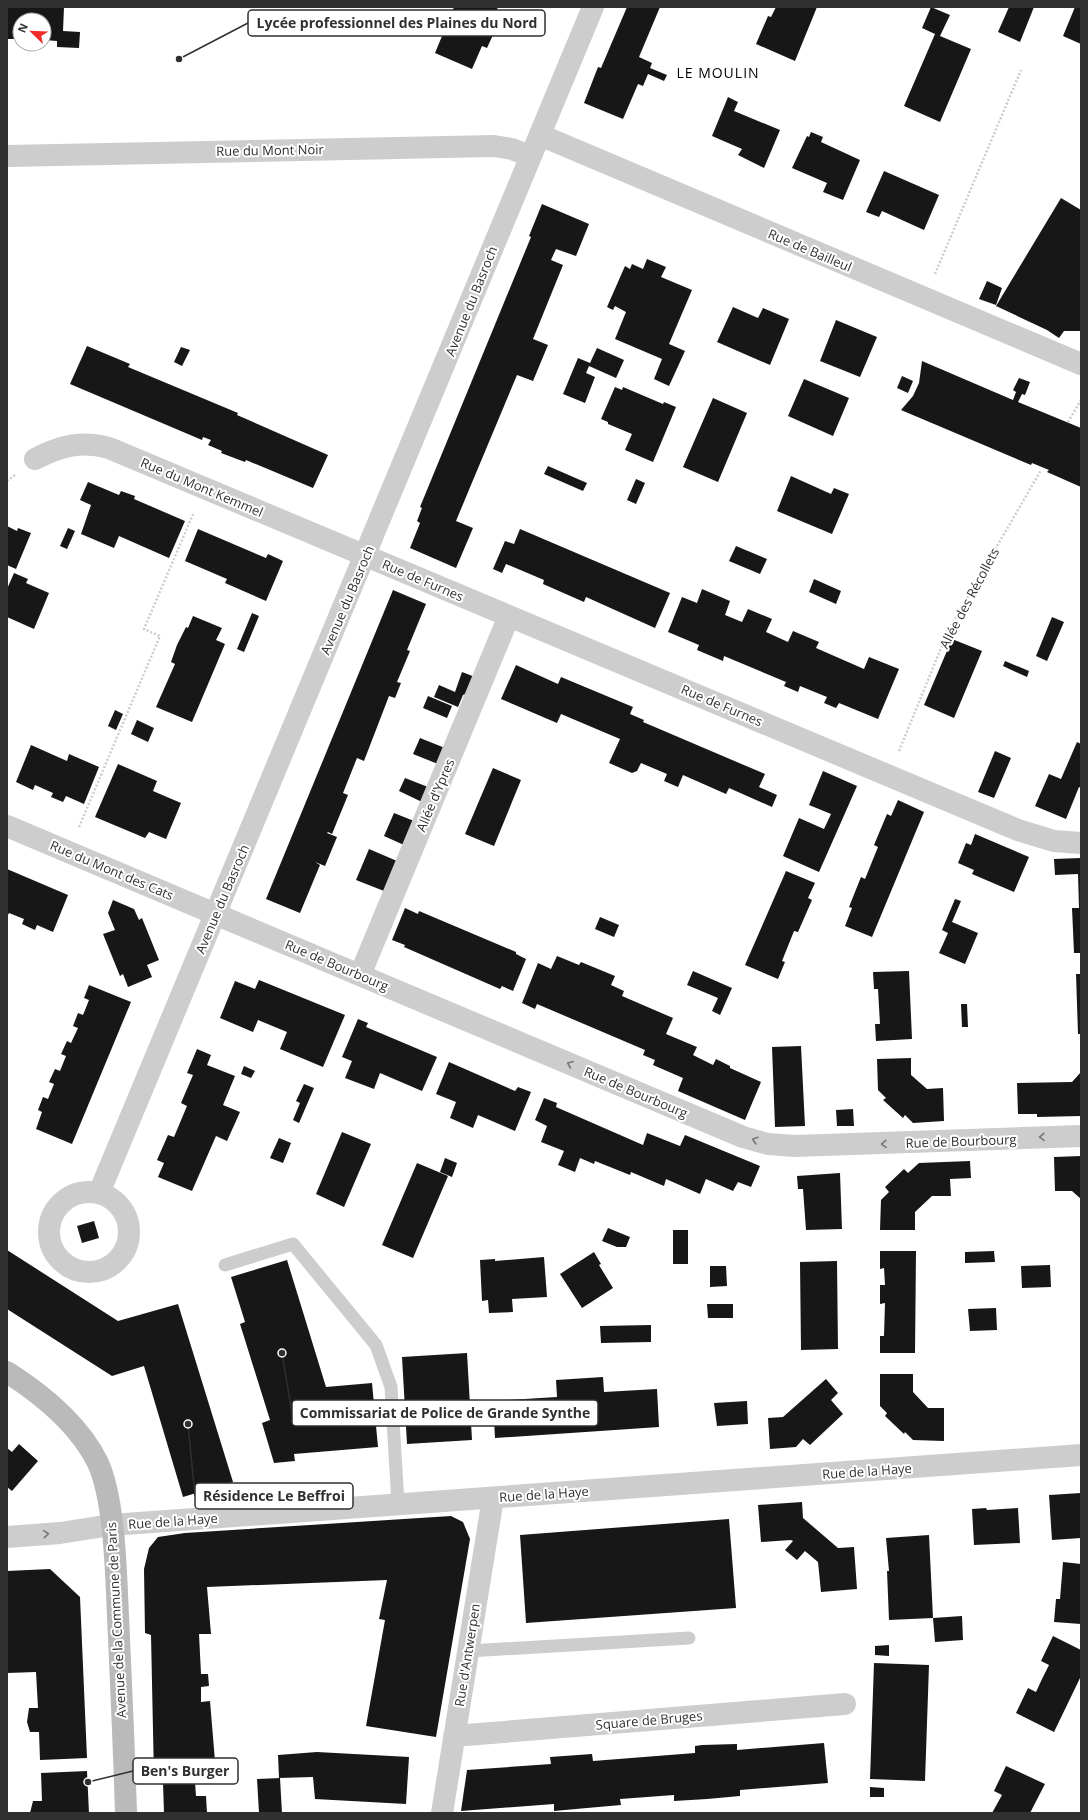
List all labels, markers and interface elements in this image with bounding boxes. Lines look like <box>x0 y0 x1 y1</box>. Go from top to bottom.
callout: Lycée professionnel des Plaines du Nord <box>248 10 545 36</box>
north arrow <box>12 12 52 52</box>
text: Lycée professionnel des Plaines du Nord <box>257 13 537 32</box>
text: N <box>14 21 31 35</box>
district label: LE MOULIN <box>676 63 760 82</box>
street label: Rue du Mont Noir <box>216 140 325 160</box>
street label: Rue de Bailleul <box>765 224 855 276</box>
street label: Avenue du Basroch <box>441 243 501 359</box>
street label: Rue du Mont Kemmel <box>138 453 266 521</box>
street label: Avenue du Basroch <box>316 543 378 657</box>
street label: Allée des Récollets <box>935 544 1003 652</box>
street label: Rue de Furnes <box>380 555 466 605</box>
street label: Rue de Furnes <box>679 680 765 730</box>
street label: Allée d'Ypres <box>412 756 458 834</box>
street label: Rue du Mont des Cats <box>47 836 177 904</box>
street label: Avenue du Basroch <box>191 842 253 956</box>
street label: Rue de Bourbourg <box>282 935 392 995</box>
one-way arrow <box>567 1061 575 1069</box>
street label: Rue de Bourbourg <box>581 1062 691 1122</box>
street label: Rue de Bourbourg <box>905 1130 1017 1152</box>
one-way arrow <box>1039 1133 1045 1142</box>
one-way arrow <box>752 1136 759 1145</box>
one-way arrow <box>881 1139 887 1148</box>
callout: Commissariat de Police de Grande Synthe <box>292 1400 598 1426</box>
text: Commissariat de Police de Grande Synthe <box>300 1403 590 1422</box>
street label: Rue de la Haye <box>822 1459 912 1483</box>
street label: Rue de la Haye <box>499 1482 589 1506</box>
callout: Résidence Le Beffroi <box>195 1483 353 1509</box>
text: Résidence Le Beffroi <box>203 1486 345 1505</box>
street label: Rue de la Haye <box>128 1509 218 1533</box>
street label: Avenue de la Commune de Paris <box>102 1521 130 1719</box>
one-way arrow <box>43 1530 49 1539</box>
street label: Rue d'Antwerpen <box>450 1602 484 1708</box>
street label: Square de Bruges <box>595 1706 703 1734</box>
callout: Ben's Burger <box>133 1758 238 1784</box>
text: Ben's Burger <box>141 1761 230 1780</box>

